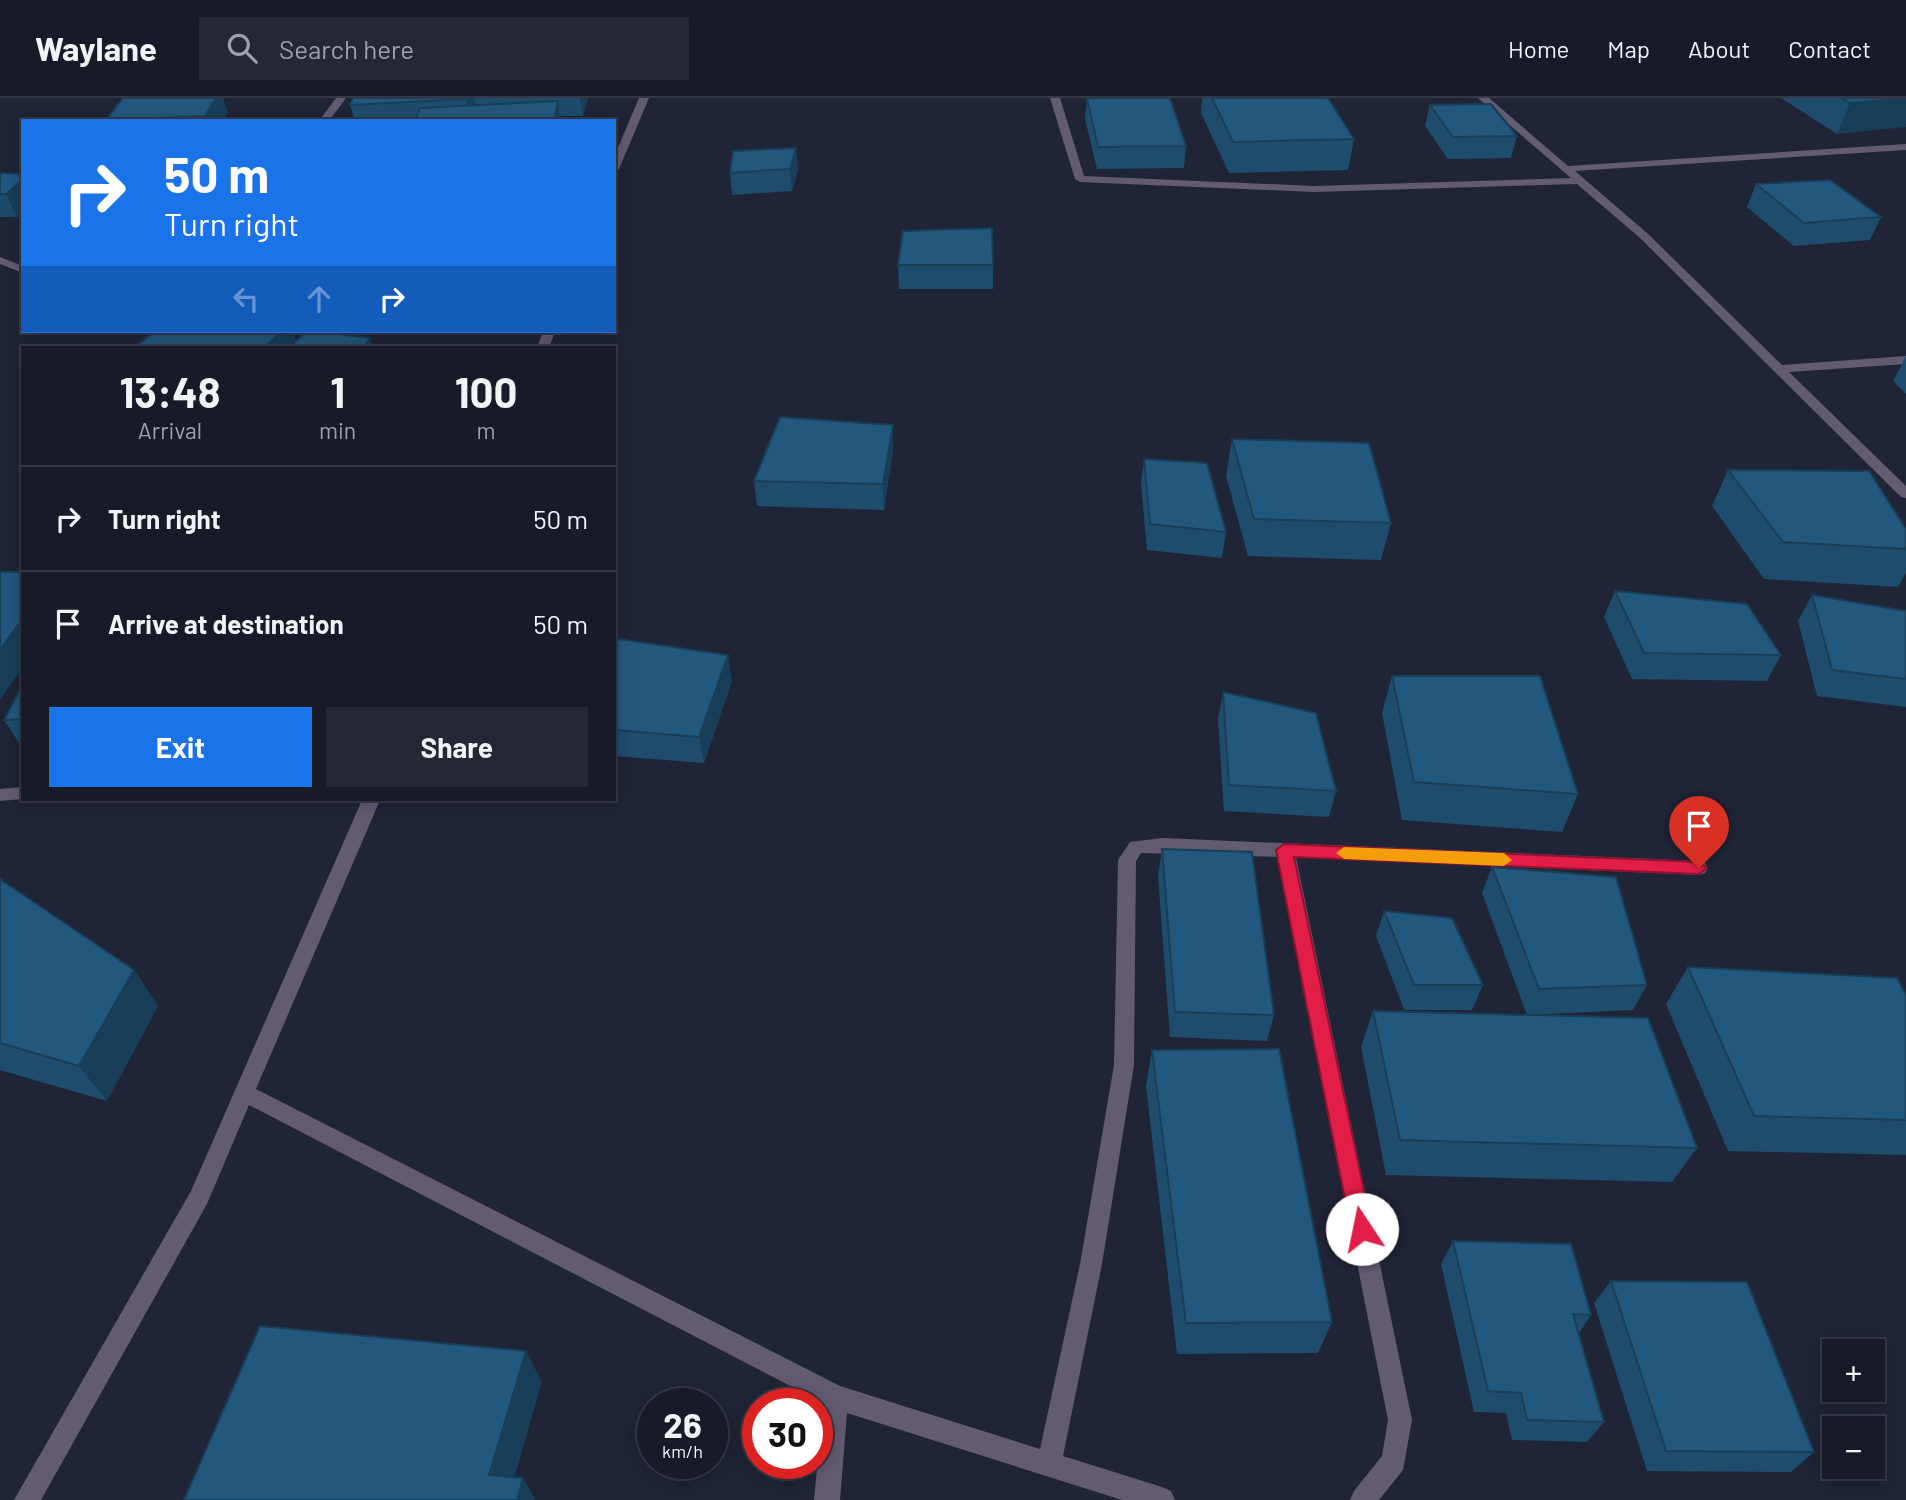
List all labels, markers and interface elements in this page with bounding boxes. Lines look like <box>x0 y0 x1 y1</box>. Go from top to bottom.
search box <box>199 17 689 80</box>
text: Waylane <box>35 28 157 68</box>
icon: search <box>223 29 261 67</box>
text: Search here <box>279 33 414 64</box>
text: Home <box>1508 34 1569 63</box>
text: Map <box>1607 34 1650 63</box>
text: About <box>1688 34 1750 63</box>
text: Contact <box>1788 34 1871 63</box>
text: 50 m <box>164 144 269 203</box>
icon: right <box>49 147 140 238</box>
text: Turn right <box>164 204 299 242</box>
icon: left <box>227 280 265 318</box>
icon: ahead <box>300 280 338 318</box>
icon: right <box>373 280 411 318</box>
text: 13:48 <box>119 366 220 416</box>
text: 1 <box>330 366 345 416</box>
text: 100 <box>455 366 517 416</box>
text: Arrival <box>138 416 202 444</box>
text: min <box>319 416 356 444</box>
text: m <box>477 416 496 444</box>
icon: right <box>49 500 87 538</box>
text: Turn right <box>108 503 221 534</box>
text: 50 m <box>533 503 588 534</box>
icon: arrive <box>49 605 87 643</box>
text: Arrive at destination <box>108 608 344 639</box>
text: 50 m <box>533 608 588 639</box>
button: Exit <box>49 707 312 787</box>
button: Share <box>326 707 588 787</box>
pin <box>1669 796 1729 868</box>
icon: arrive <box>1680 807 1718 845</box>
position arrow <box>1325 1192 1399 1266</box>
map controls <box>1822 1339 1885 1479</box>
button: + <box>1822 1339 1885 1402</box>
speed limit sign: 30 <box>742 1388 833 1479</box>
text: 26 <box>663 1403 702 1445</box>
button: − <box>1822 1416 1885 1479</box>
text: km/h <box>662 1440 703 1462</box>

